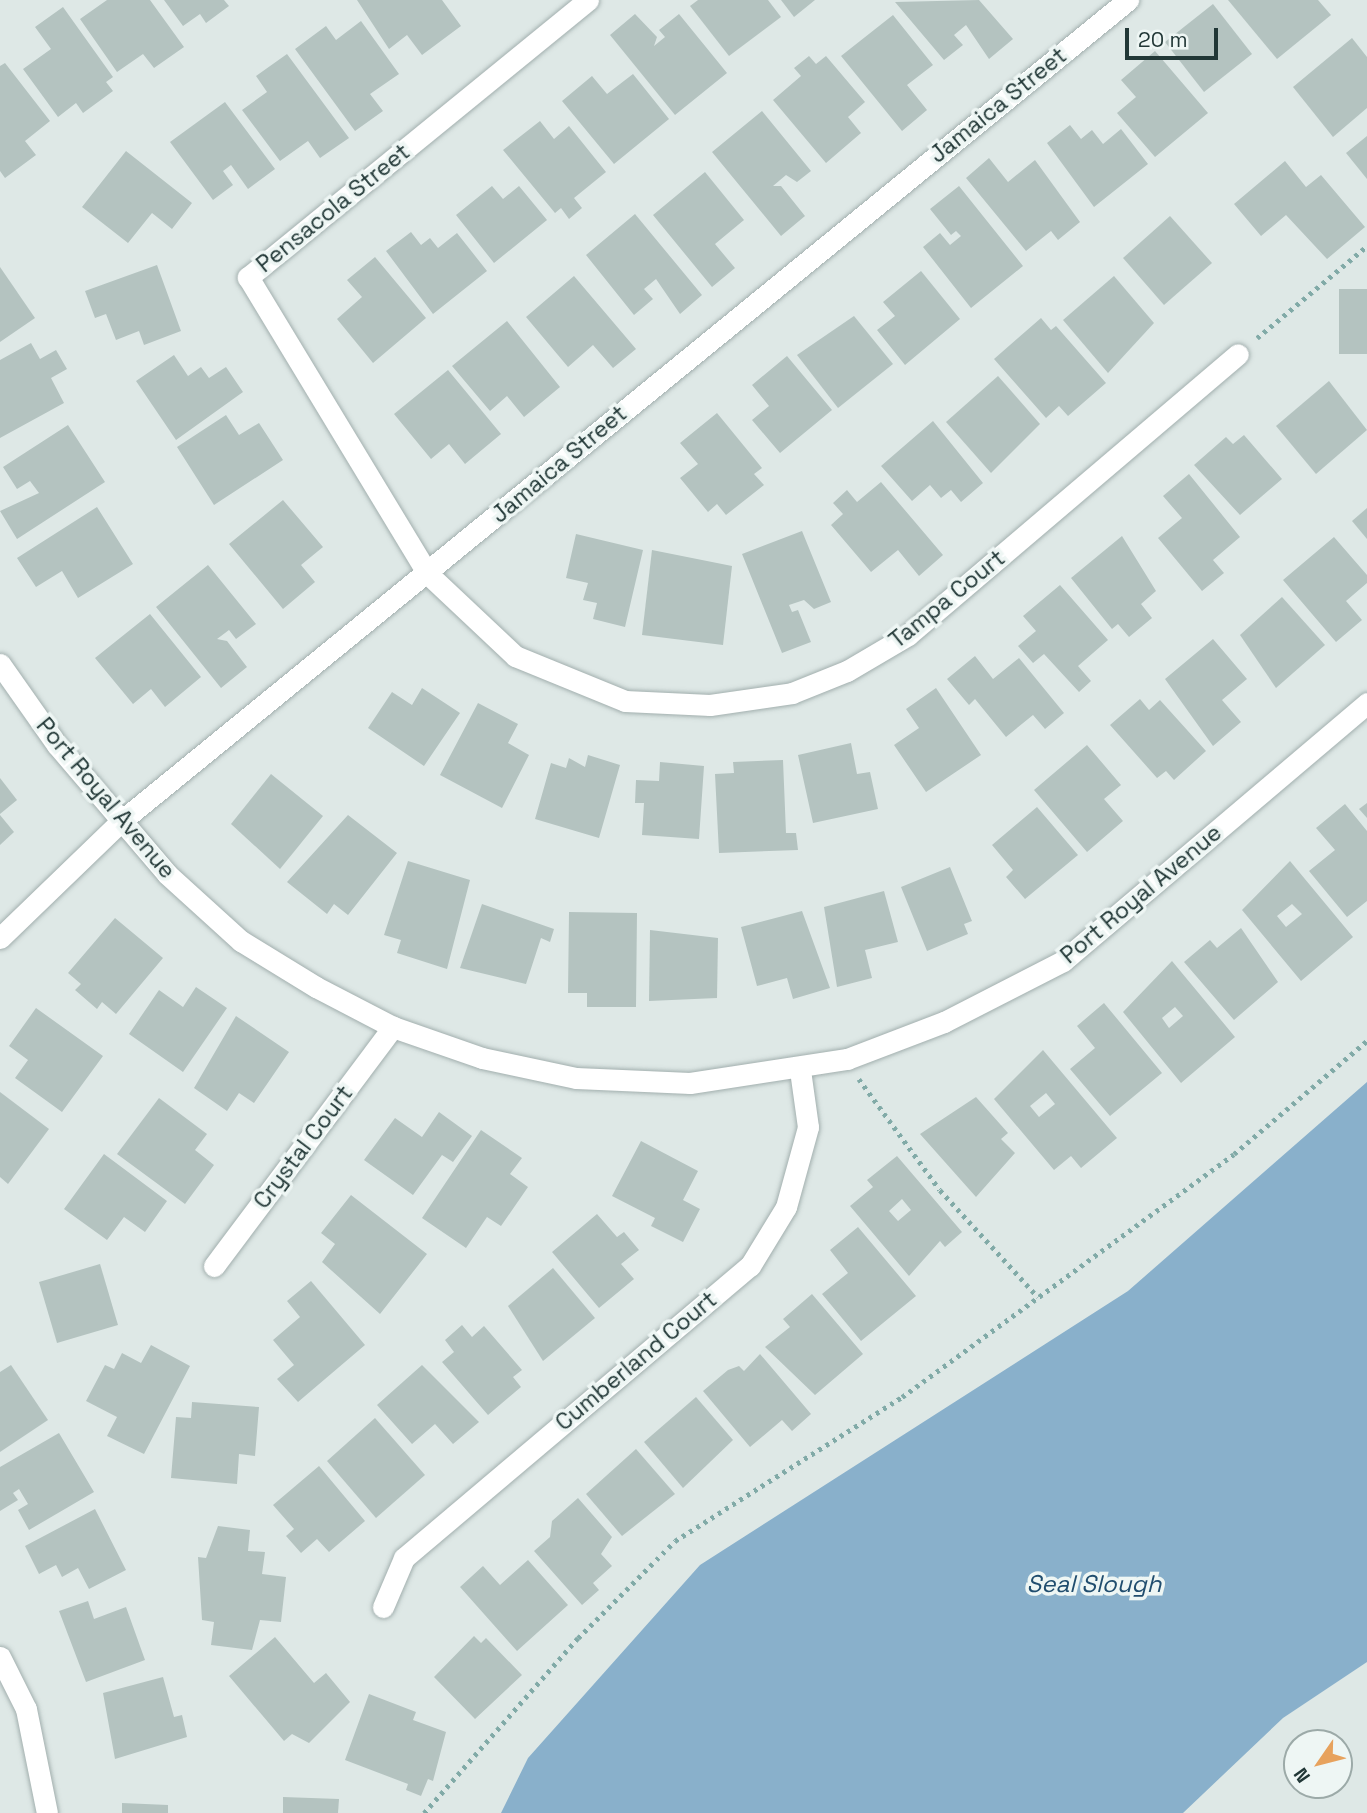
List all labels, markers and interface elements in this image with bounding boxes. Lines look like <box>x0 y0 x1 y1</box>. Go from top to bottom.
scale bar <box>1129 14 1222 58</box>
text: 20 m <box>1138 26 1188 53</box>
street label: Jamaica Street <box>924 41 1072 169</box>
street label: Pensacola Street <box>251 138 415 278</box>
street label: Jamaica Street <box>486 399 632 529</box>
street label: Tampa Court <box>884 544 1010 654</box>
street label: Port Royal Avenue <box>31 712 181 884</box>
street label: Port Royal Avenue <box>1055 819 1227 969</box>
street label: Crystal Court <box>248 1080 358 1214</box>
street label: Cumberland Court <box>550 1286 722 1436</box>
water label: Seal Slough <box>1027 1570 1161 1598</box>
north arrow <box>1283 1729 1353 1799</box>
text: N <box>1288 1763 1316 1788</box>

